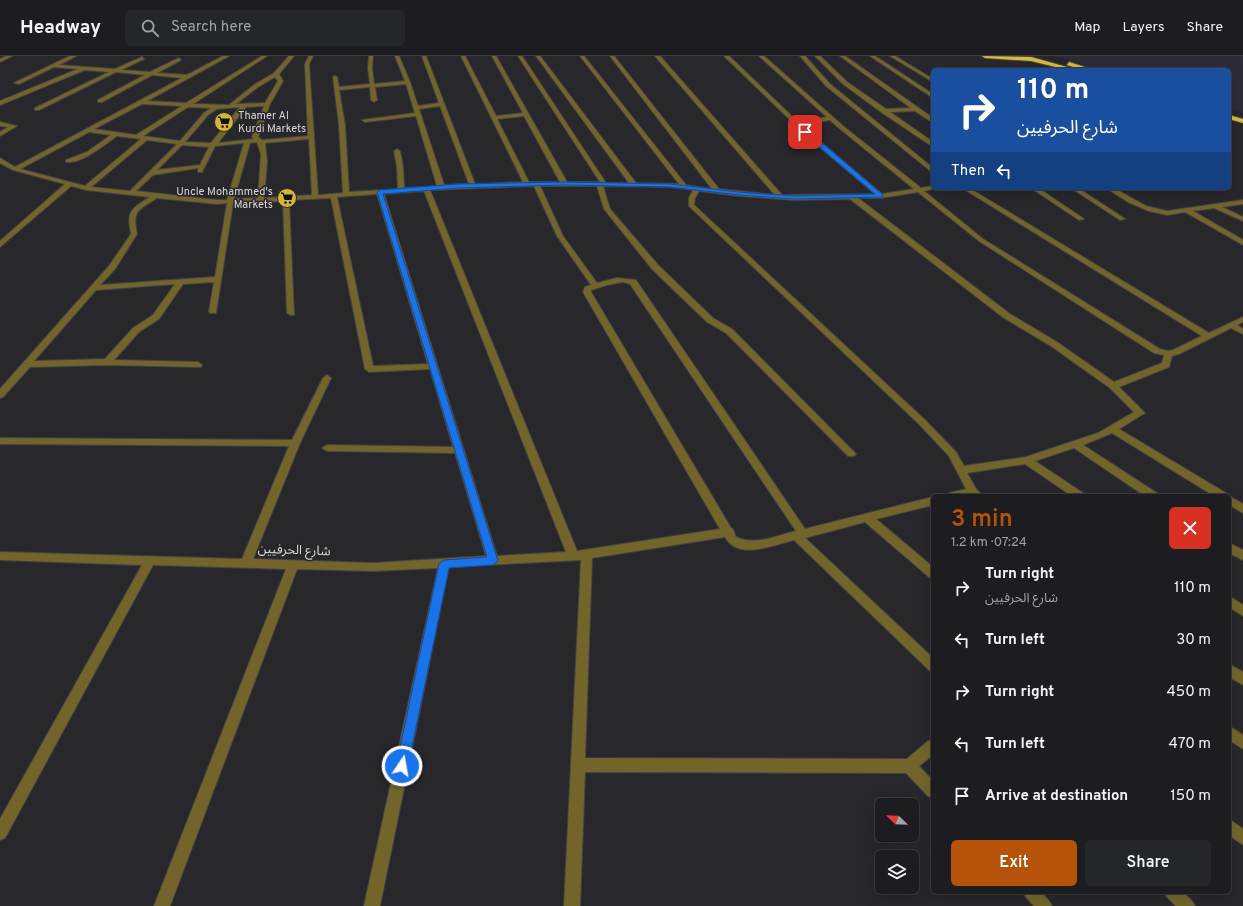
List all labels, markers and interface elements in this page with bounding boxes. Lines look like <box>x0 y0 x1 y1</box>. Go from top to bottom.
search box <box>125 10 405 46</box>
text: Headway <box>20 16 101 40</box>
icon: search <box>139 17 161 39</box>
text: Search here <box>171 18 251 37</box>
text: Map <box>1074 19 1100 36</box>
text: Layers <box>1122 19 1164 36</box>
text: Share <box>1186 19 1223 36</box>
text: 110 m <box>1017 73 1089 109</box>
icon: right <box>951 84 1003 136</box>
place label: Thamer Al Kurdi Markets <box>238 109 306 136</box>
supermarket icon: Thamer Al Kurdi Markets <box>213 111 235 133</box>
pin <box>788 115 822 149</box>
text: شارع الحرفيين <box>1017 117 1118 140</box>
icon: arrive <box>794 121 816 143</box>
icon: left <box>993 160 1015 182</box>
text: Then <box>951 162 985 181</box>
place label: Uncle Mohammed's Markets <box>176 185 273 212</box>
supermarket icon: Uncle Mohammed's Markets <box>276 187 298 209</box>
text: 3 min <box>951 505 1013 535</box>
button: close <box>1169 507 1211 549</box>
text: 1.2 km · 07:24 <box>951 535 1027 551</box>
street label: شارع الحرفيين <box>257 542 331 561</box>
text: Turn right <box>985 565 1054 584</box>
icon: right <box>951 577 973 599</box>
text: 110 m <box>1174 579 1211 598</box>
text: شارع الحرفيين <box>985 591 1058 607</box>
icon: left <box>951 629 973 651</box>
text: Turn left <box>985 631 1045 650</box>
text: 30 m <box>1176 631 1211 650</box>
icon: right <box>951 681 973 703</box>
text: Turn right <box>985 683 1054 702</box>
text: 450 m <box>1167 683 1211 702</box>
icon: left <box>951 733 973 755</box>
text: Turn left <box>985 735 1045 754</box>
text: 470 m <box>1169 735 1211 754</box>
position arrow <box>381 745 423 787</box>
icon: arrive <box>951 785 973 807</box>
text: Arrive at destination <box>985 787 1128 806</box>
text: 150 m <box>1170 787 1211 806</box>
north arrow <box>875 798 919 842</box>
map controls <box>875 798 919 894</box>
button: Exit <box>951 840 1077 886</box>
button: Share <box>1085 840 1211 886</box>
button: layers <box>875 850 919 894</box>

